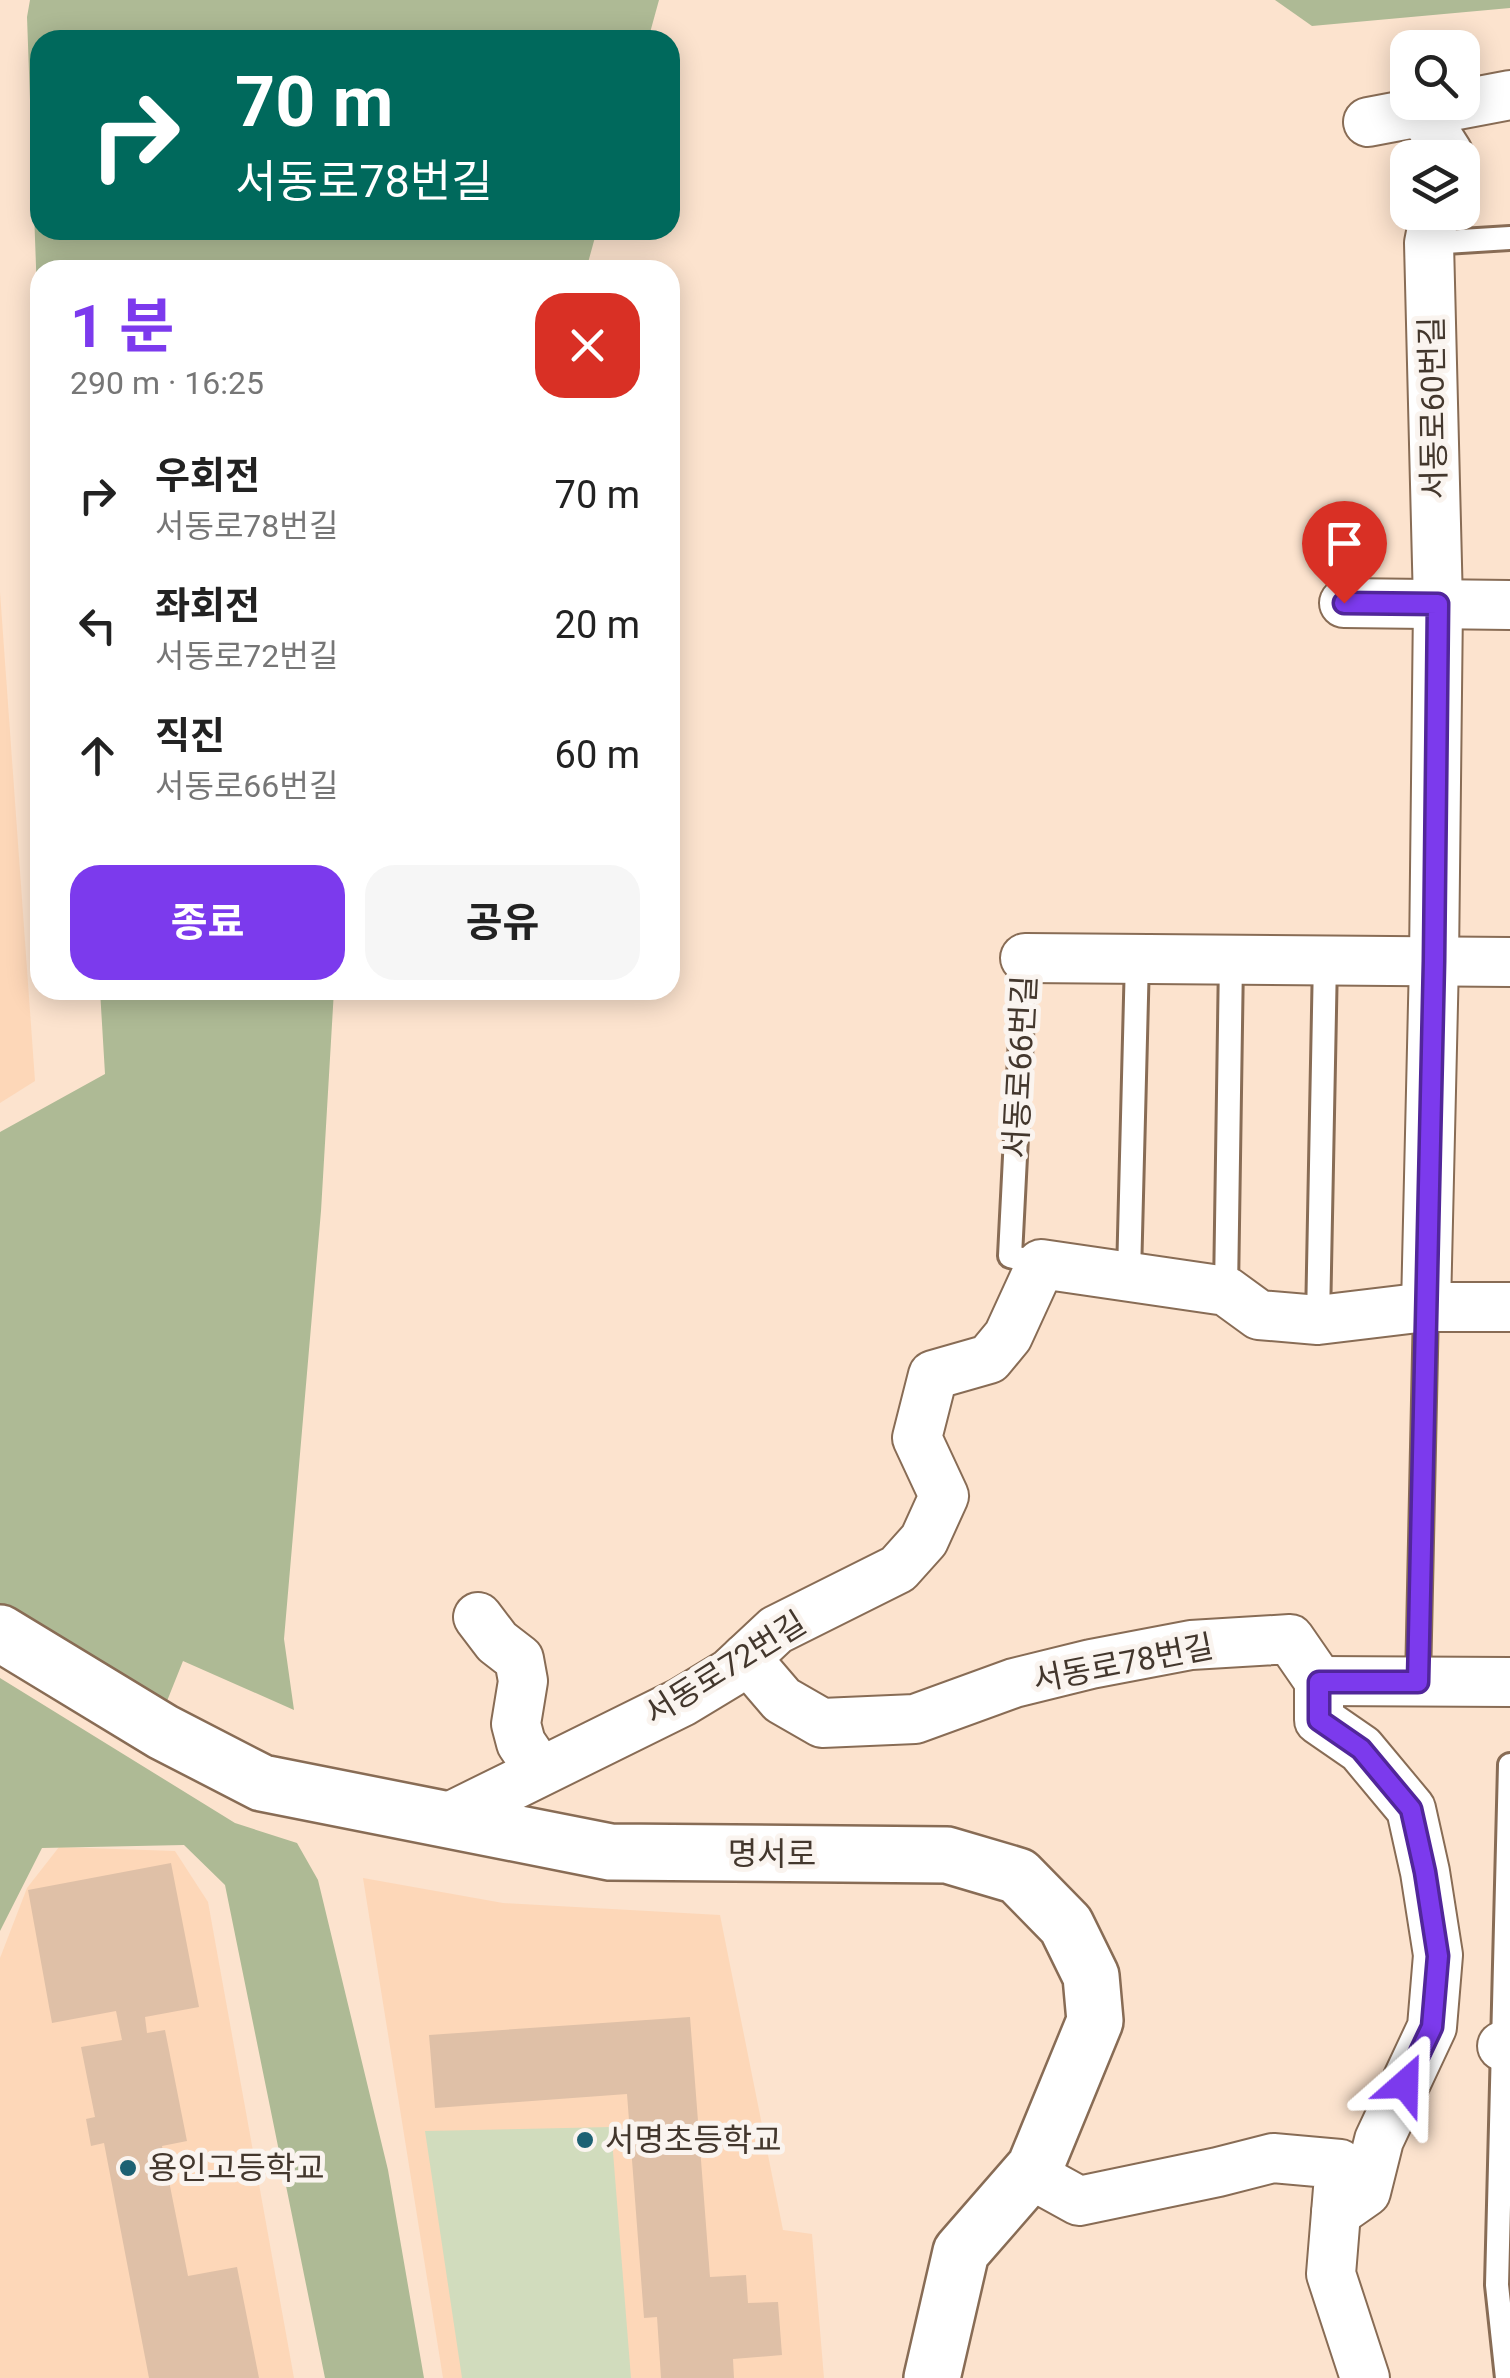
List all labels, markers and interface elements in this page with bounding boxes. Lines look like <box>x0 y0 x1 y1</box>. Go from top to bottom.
map controls <box>1390 30 1480 230</box>
button: search <box>1390 30 1480 120</box>
text: 70 m <box>235 61 393 143</box>
icon: right <box>70 70 200 200</box>
button: layers <box>1390 140 1480 230</box>
text: 서동로78번길 <box>235 155 493 208</box>
text: 1 분 <box>70 291 175 362</box>
button: close <box>535 293 640 398</box>
street label: 서동로60번길 <box>1412 316 1454 500</box>
text: 290 m · 16:25 <box>70 364 264 402</box>
text: 우회전 <box>155 454 260 498</box>
icon: right <box>70 468 125 523</box>
text: 70 m <box>555 473 640 517</box>
pin <box>1302 501 1387 604</box>
text: 서동로78번길 <box>155 507 338 545</box>
icon: arrive <box>1317 516 1372 571</box>
text: 좌회전 <box>155 584 260 628</box>
icon: left <box>70 598 125 653</box>
text: 20 m <box>555 603 640 647</box>
text: 서동로72번길 <box>155 637 338 675</box>
text: 직진 <box>155 714 225 758</box>
icon: ahead <box>70 728 125 783</box>
text: 60 m <box>555 733 640 777</box>
text: 서동로66번길 <box>155 767 338 805</box>
button: 종료 <box>70 865 345 980</box>
button: 공유 <box>365 865 640 980</box>
street label: 서동로66번길 <box>996 975 1044 1159</box>
street label: 서동로72번길 <box>637 1603 813 1733</box>
street label: 서동로78번길 <box>1029 1627 1217 1699</box>
street label: 명서로 <box>728 1835 816 1873</box>
position arrow <box>1353 2032 1457 2136</box>
place label: 서명초등학교 <box>605 2121 782 2159</box>
marker: 서명초등학교 <box>574 2129 596 2151</box>
place label: 용인고등학교 <box>148 2149 325 2187</box>
marker: 용인고등학교 <box>117 2157 139 2179</box>

